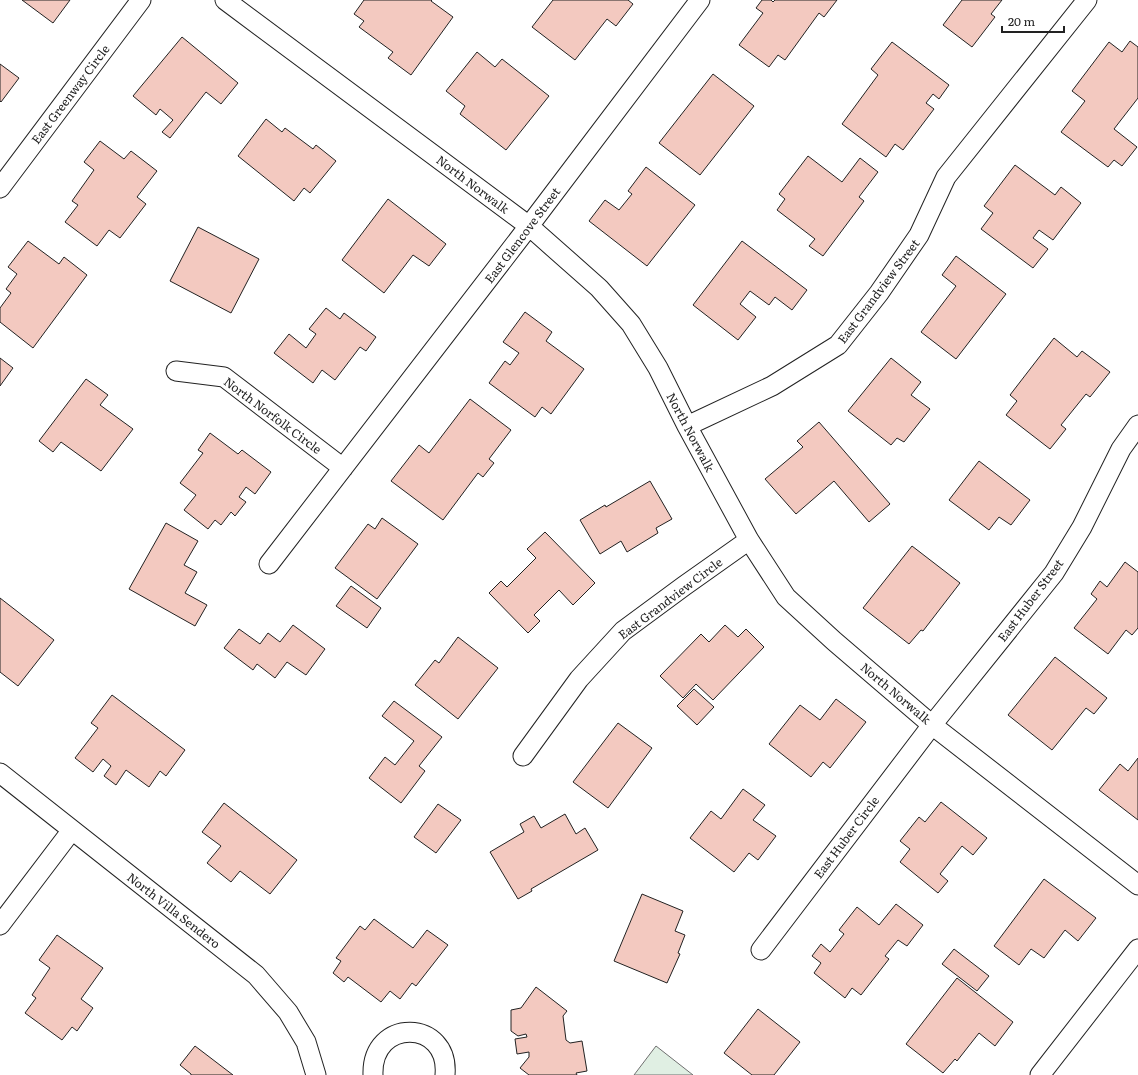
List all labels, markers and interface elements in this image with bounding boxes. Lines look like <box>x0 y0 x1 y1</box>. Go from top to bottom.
scale bar <box>1002 8 1064 34</box>
text: 20 m <box>1008 12 1035 30</box>
street label: East Greenway Circle <box>27 41 113 147</box>
street label: North Norwalk <box>433 151 514 218</box>
street label: East Glencove Street <box>480 183 564 287</box>
street label: East Grandview Street <box>833 235 923 347</box>
street label: North Norfolk Circle <box>220 372 326 458</box>
street label: North Norwalk <box>663 389 720 475</box>
street label: East Grandview Circle <box>614 553 726 643</box>
street label: East Huber Street <box>993 555 1067 645</box>
street label: North Norwalk <box>857 658 936 728</box>
street label: East Huber Circle <box>809 792 883 882</box>
street label: North Villa Sendero <box>124 868 224 952</box>

